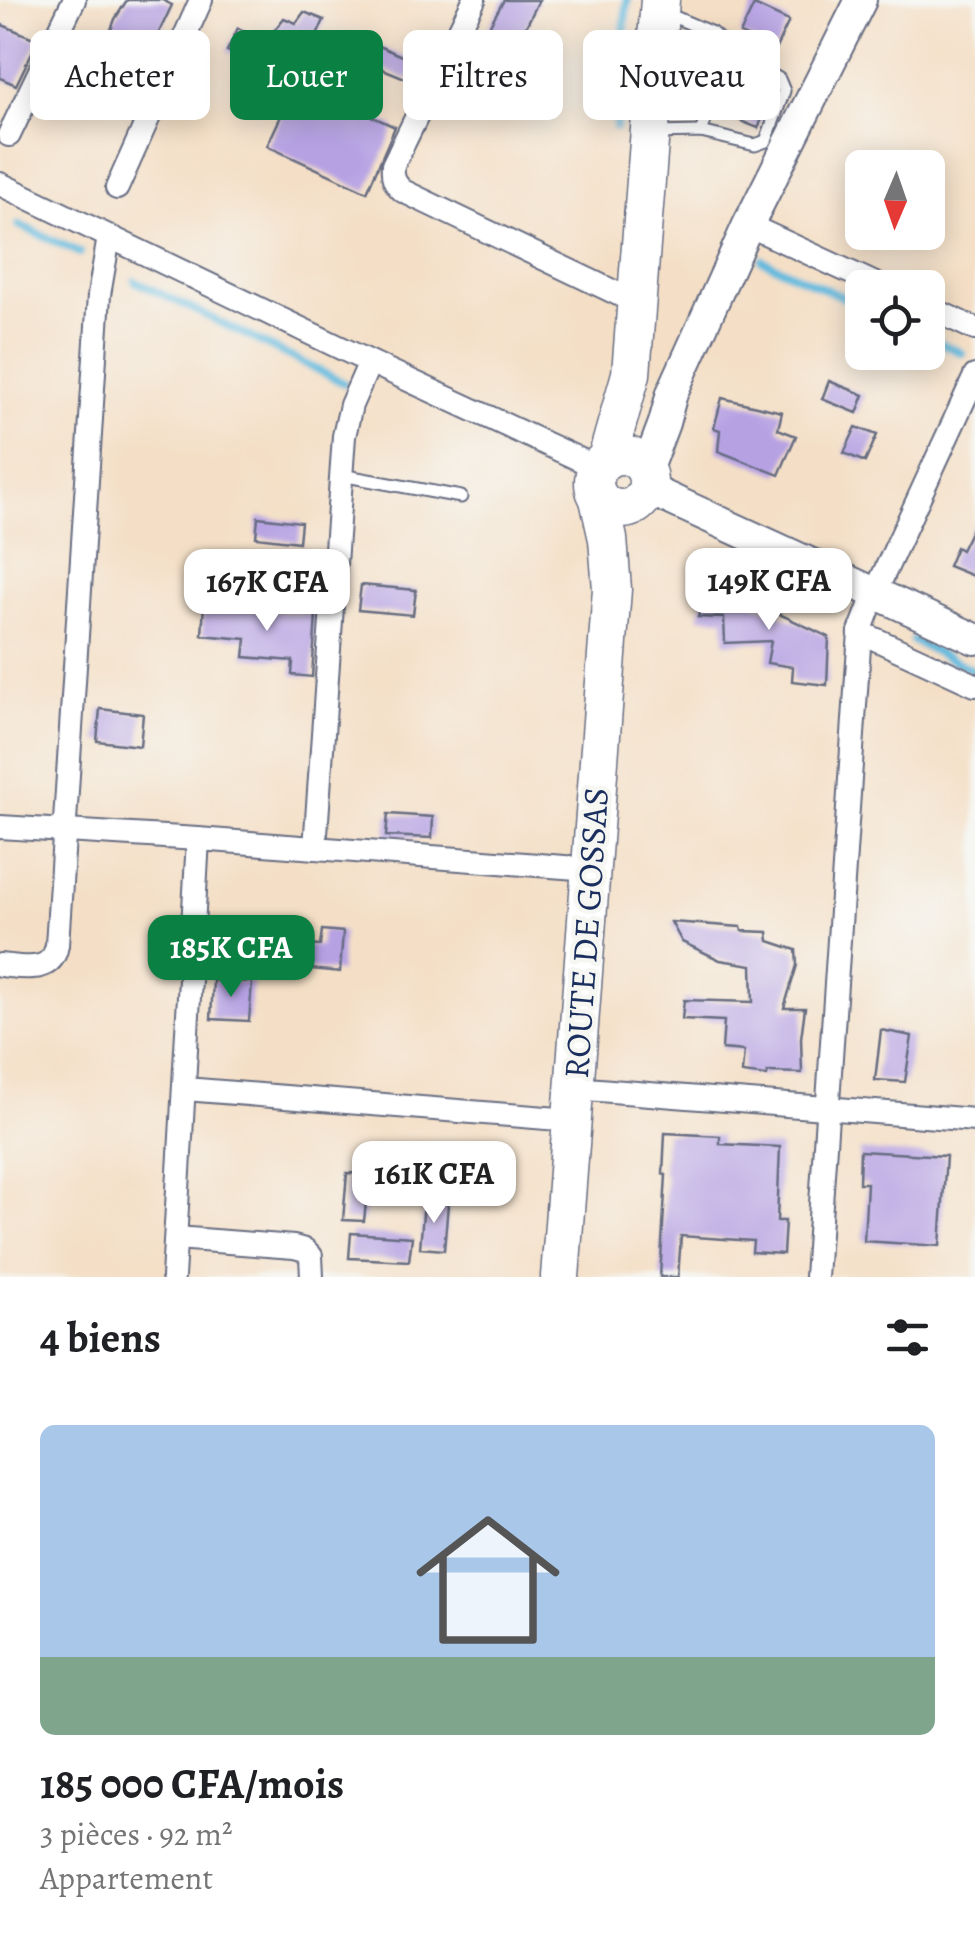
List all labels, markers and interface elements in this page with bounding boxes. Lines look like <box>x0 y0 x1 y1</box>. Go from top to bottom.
chip: Acheter <box>30 30 210 120</box>
chip: Louer <box>230 30 383 120</box>
chip: Filtres <box>403 30 563 120</box>
chip: Nouveau <box>583 30 780 120</box>
north arrow <box>845 150 945 250</box>
map controls <box>845 150 945 370</box>
button: locate <box>845 270 945 370</box>
pin: 149K CFA <box>666 548 872 633</box>
pin: 167K CFA <box>164 549 370 634</box>
text: 149K CFA <box>707 558 831 602</box>
text: 167K CFA <box>206 559 328 603</box>
street label: ROUTE DE GOSSAS <box>552 786 620 1080</box>
pin: 185K CFA <box>128 915 334 1000</box>
text: 185K CFA <box>170 925 292 969</box>
pin: 161K CFA <box>331 1141 537 1226</box>
text: 161K CFA <box>374 1151 494 1195</box>
text: 4 biens <box>40 1309 161 1366</box>
icon: filters <box>880 1310 935 1365</box>
icon: home <box>398 1490 578 1670</box>
text: 185 000 CFA/mois <box>40 1755 344 1812</box>
text: 3 pièces · 92 m² <box>40 1812 232 1856</box>
text: Appartement <box>40 1856 213 1900</box>

